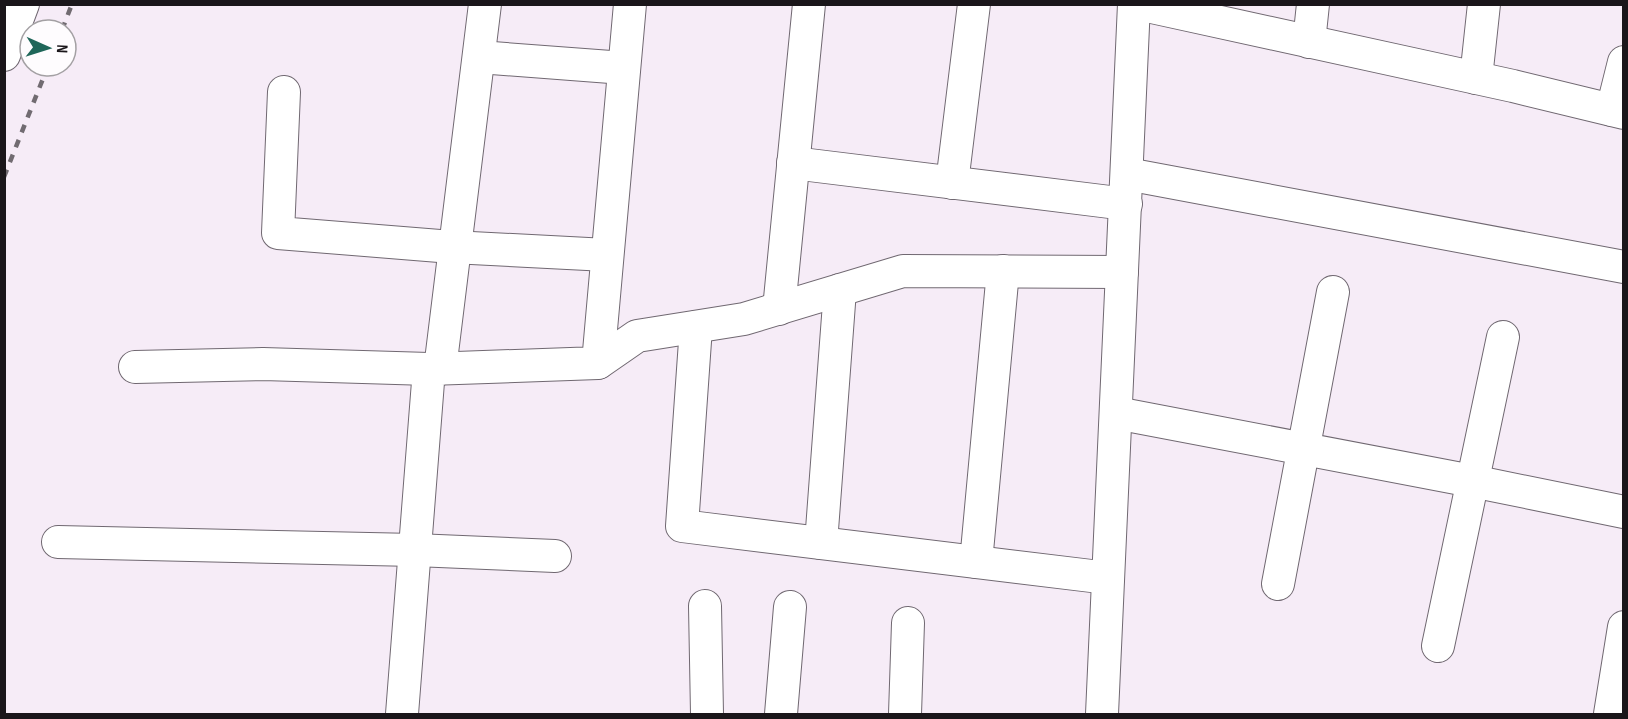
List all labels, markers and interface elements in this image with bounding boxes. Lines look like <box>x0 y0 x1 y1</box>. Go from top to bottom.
north arrow <box>18 18 78 78</box>
text: N <box>52 44 71 53</box>

